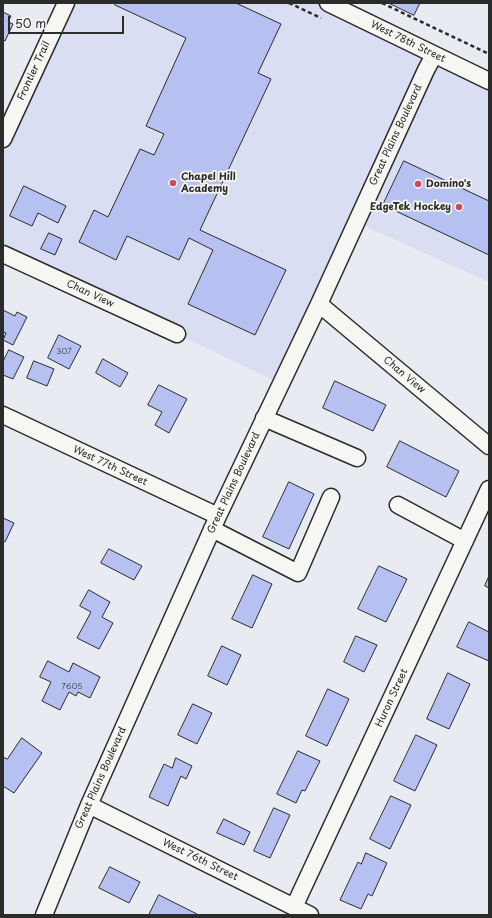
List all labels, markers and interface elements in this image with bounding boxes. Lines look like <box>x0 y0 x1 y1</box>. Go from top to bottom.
scale bar <box>10 8 126 34</box>
text: 50 m <box>15 14 46 32</box>
street label: West 78th Street <box>369 19 447 65</box>
street label: Frontier Trail <box>15 40 53 102</box>
street label: Great Plains Boulevard <box>367 82 425 188</box>
place label: Chapel Hill Academy <box>181 171 236 194</box>
marker: Chapel Hill Academy <box>168 178 178 188</box>
place label: Domino's <box>426 178 471 190</box>
marker: Domino's <box>413 179 423 189</box>
place label: EdgeTek Hockey <box>370 201 451 213</box>
marker: EdgeTek Hockey <box>454 202 464 212</box>
street label: Chan View <box>64 278 116 310</box>
house number: 307 <box>56 347 72 357</box>
street label: Chan View <box>381 354 427 396</box>
street label: Great Plains Boulevard <box>205 430 263 536</box>
street label: West 77th Street <box>71 443 149 489</box>
street label: Huron Street <box>373 667 411 729</box>
house number: 7605 <box>62 682 82 692</box>
street label: Great Plains Boulevard <box>73 725 129 831</box>
street label: West 76th Street <box>160 837 240 883</box>

